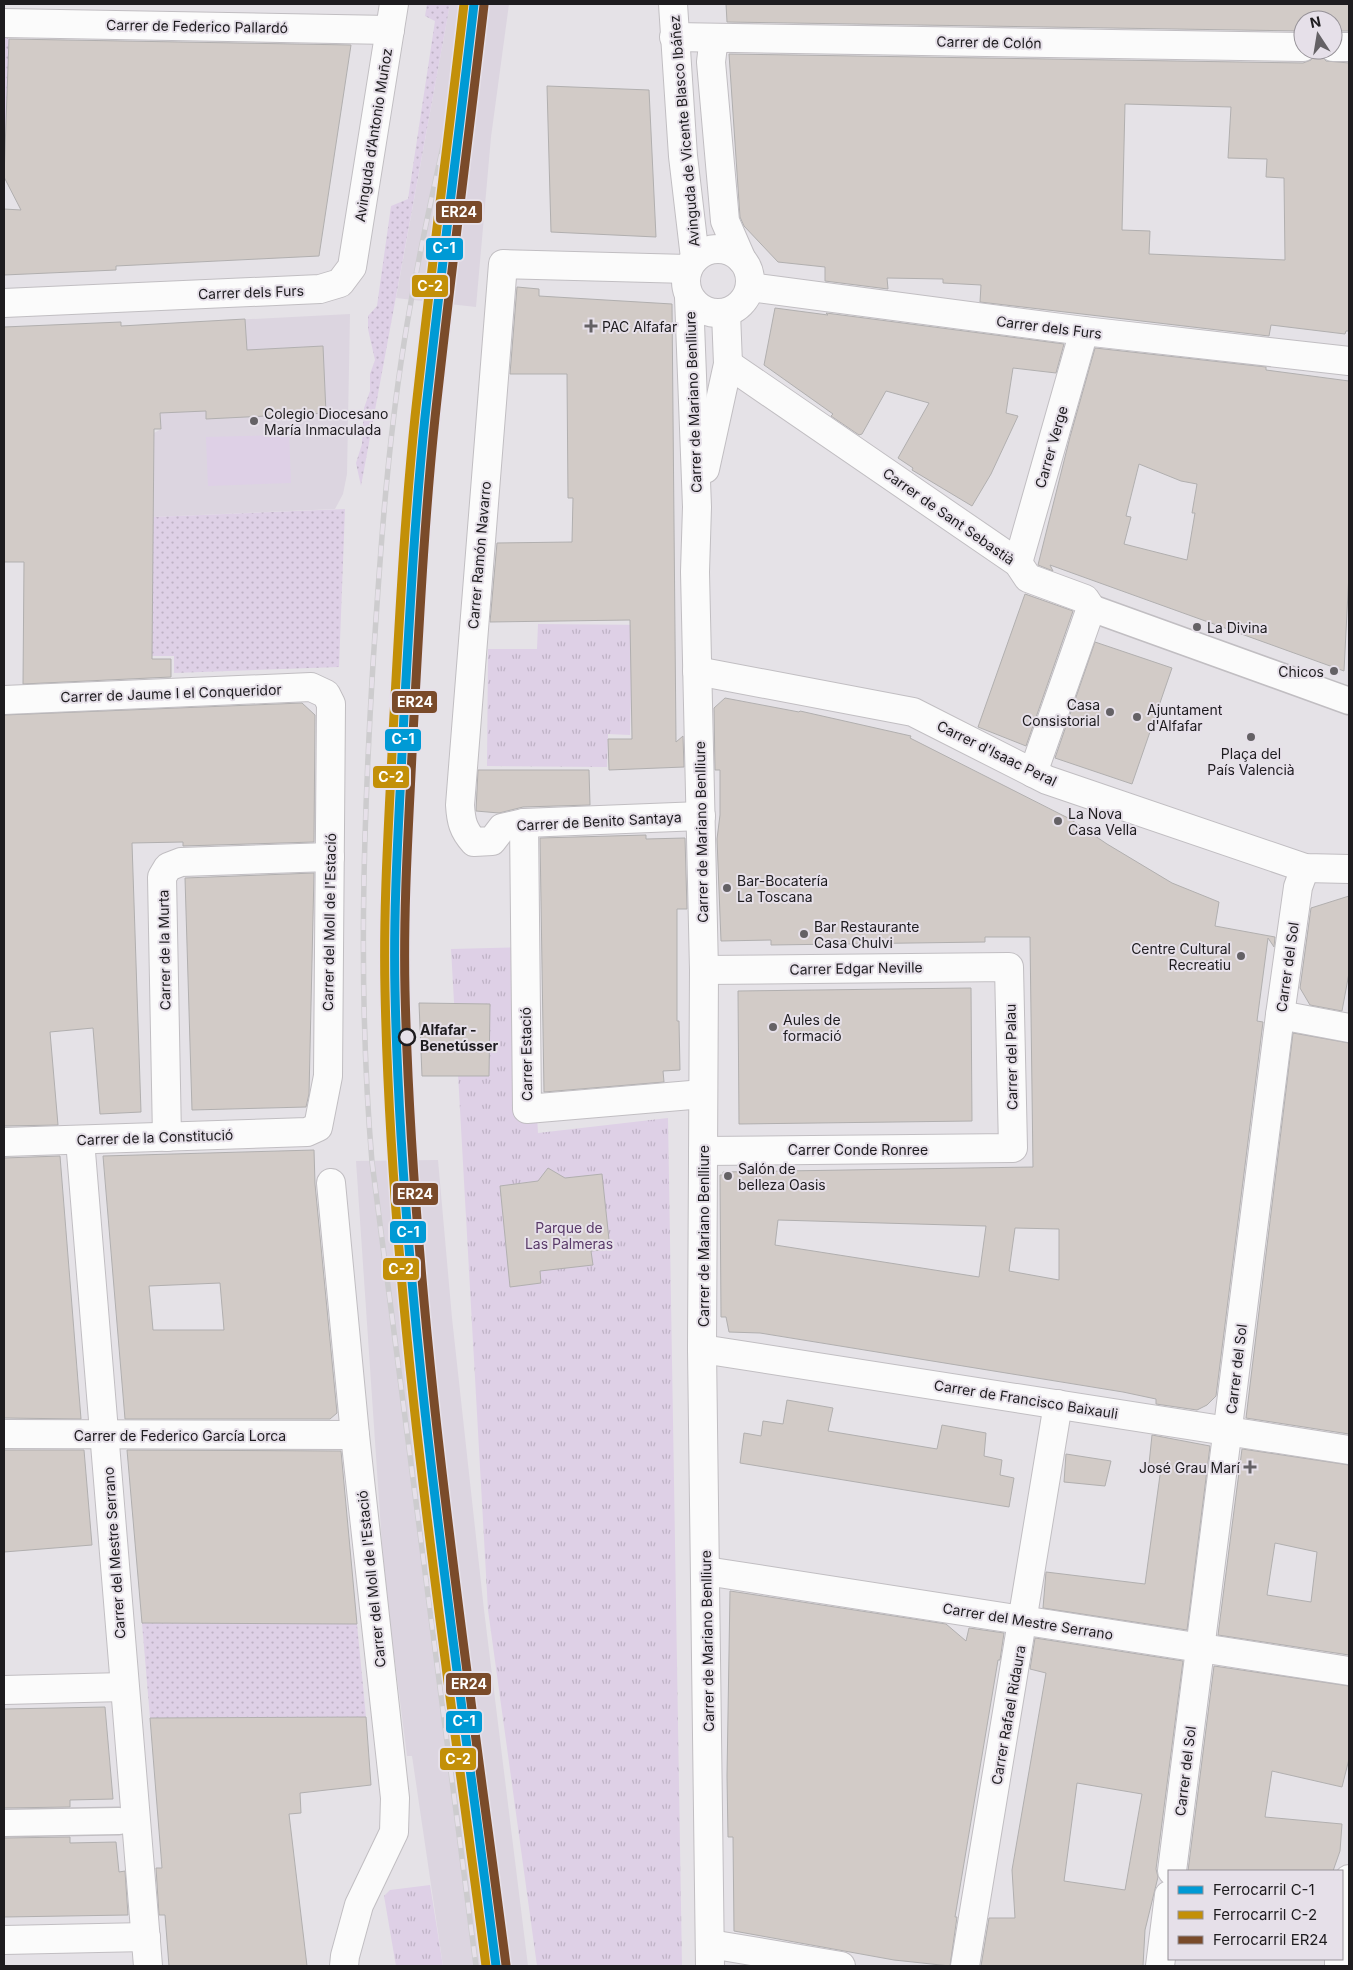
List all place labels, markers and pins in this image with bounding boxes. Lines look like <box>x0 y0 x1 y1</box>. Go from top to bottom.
place label: PAC Alfafar <box>602 318 677 335</box>
marker: PAC Alfafar <box>584 319 598 333</box>
place label: Colegio Diocesano María Inmaculada <box>264 405 388 438</box>
marker: Colegio Diocesano María Inmaculada <box>248 415 260 427</box>
place label: La Divina <box>1207 619 1268 636</box>
marker: La Divina <box>1191 621 1203 633</box>
place label: Chicos <box>1278 663 1324 680</box>
marker: Chicos <box>1328 665 1340 677</box>
place label: Casa Consistorial <box>1022 696 1100 729</box>
place label: Ajuntament d'Alfafar <box>1147 701 1223 734</box>
marker: Casa Consistorial <box>1104 706 1116 718</box>
marker: Ajuntament d'Alfafar <box>1131 711 1143 723</box>
marker: Plaça del País Valencià <box>1245 731 1257 743</box>
place label: Plaça del País Valencià <box>1207 745 1295 778</box>
place label: La Nova Casa Vella <box>1068 805 1137 838</box>
marker: La Nova Casa Vella <box>1052 815 1064 827</box>
place label: Bar-Bocatería La Toscana <box>737 872 828 905</box>
marker: Bar-Bocatería La Toscana <box>721 882 733 894</box>
place label: Bar Restaurante Casa Chulvi <box>814 918 919 951</box>
marker: Bar Restaurante Casa Chulvi <box>798 928 810 940</box>
place label: Centre Cultural Recreatiu <box>1131 940 1231 973</box>
marker: Centre Cultural Recreatiu <box>1235 950 1247 962</box>
place label: Aules de formació <box>783 1011 842 1044</box>
place label: Alfafar - Benetússer <box>420 1021 499 1054</box>
marker: Aules de formació <box>767 1021 779 1033</box>
marker: Alfafar - Benetússer <box>398 1028 416 1046</box>
place label: Salón de belleza Oasis <box>738 1160 826 1193</box>
marker: Salón de belleza Oasis <box>722 1170 734 1182</box>
place label: José Grau Marí <box>1139 1459 1241 1476</box>
marker: José Grau Marí <box>1244 1461 1256 1473</box>

